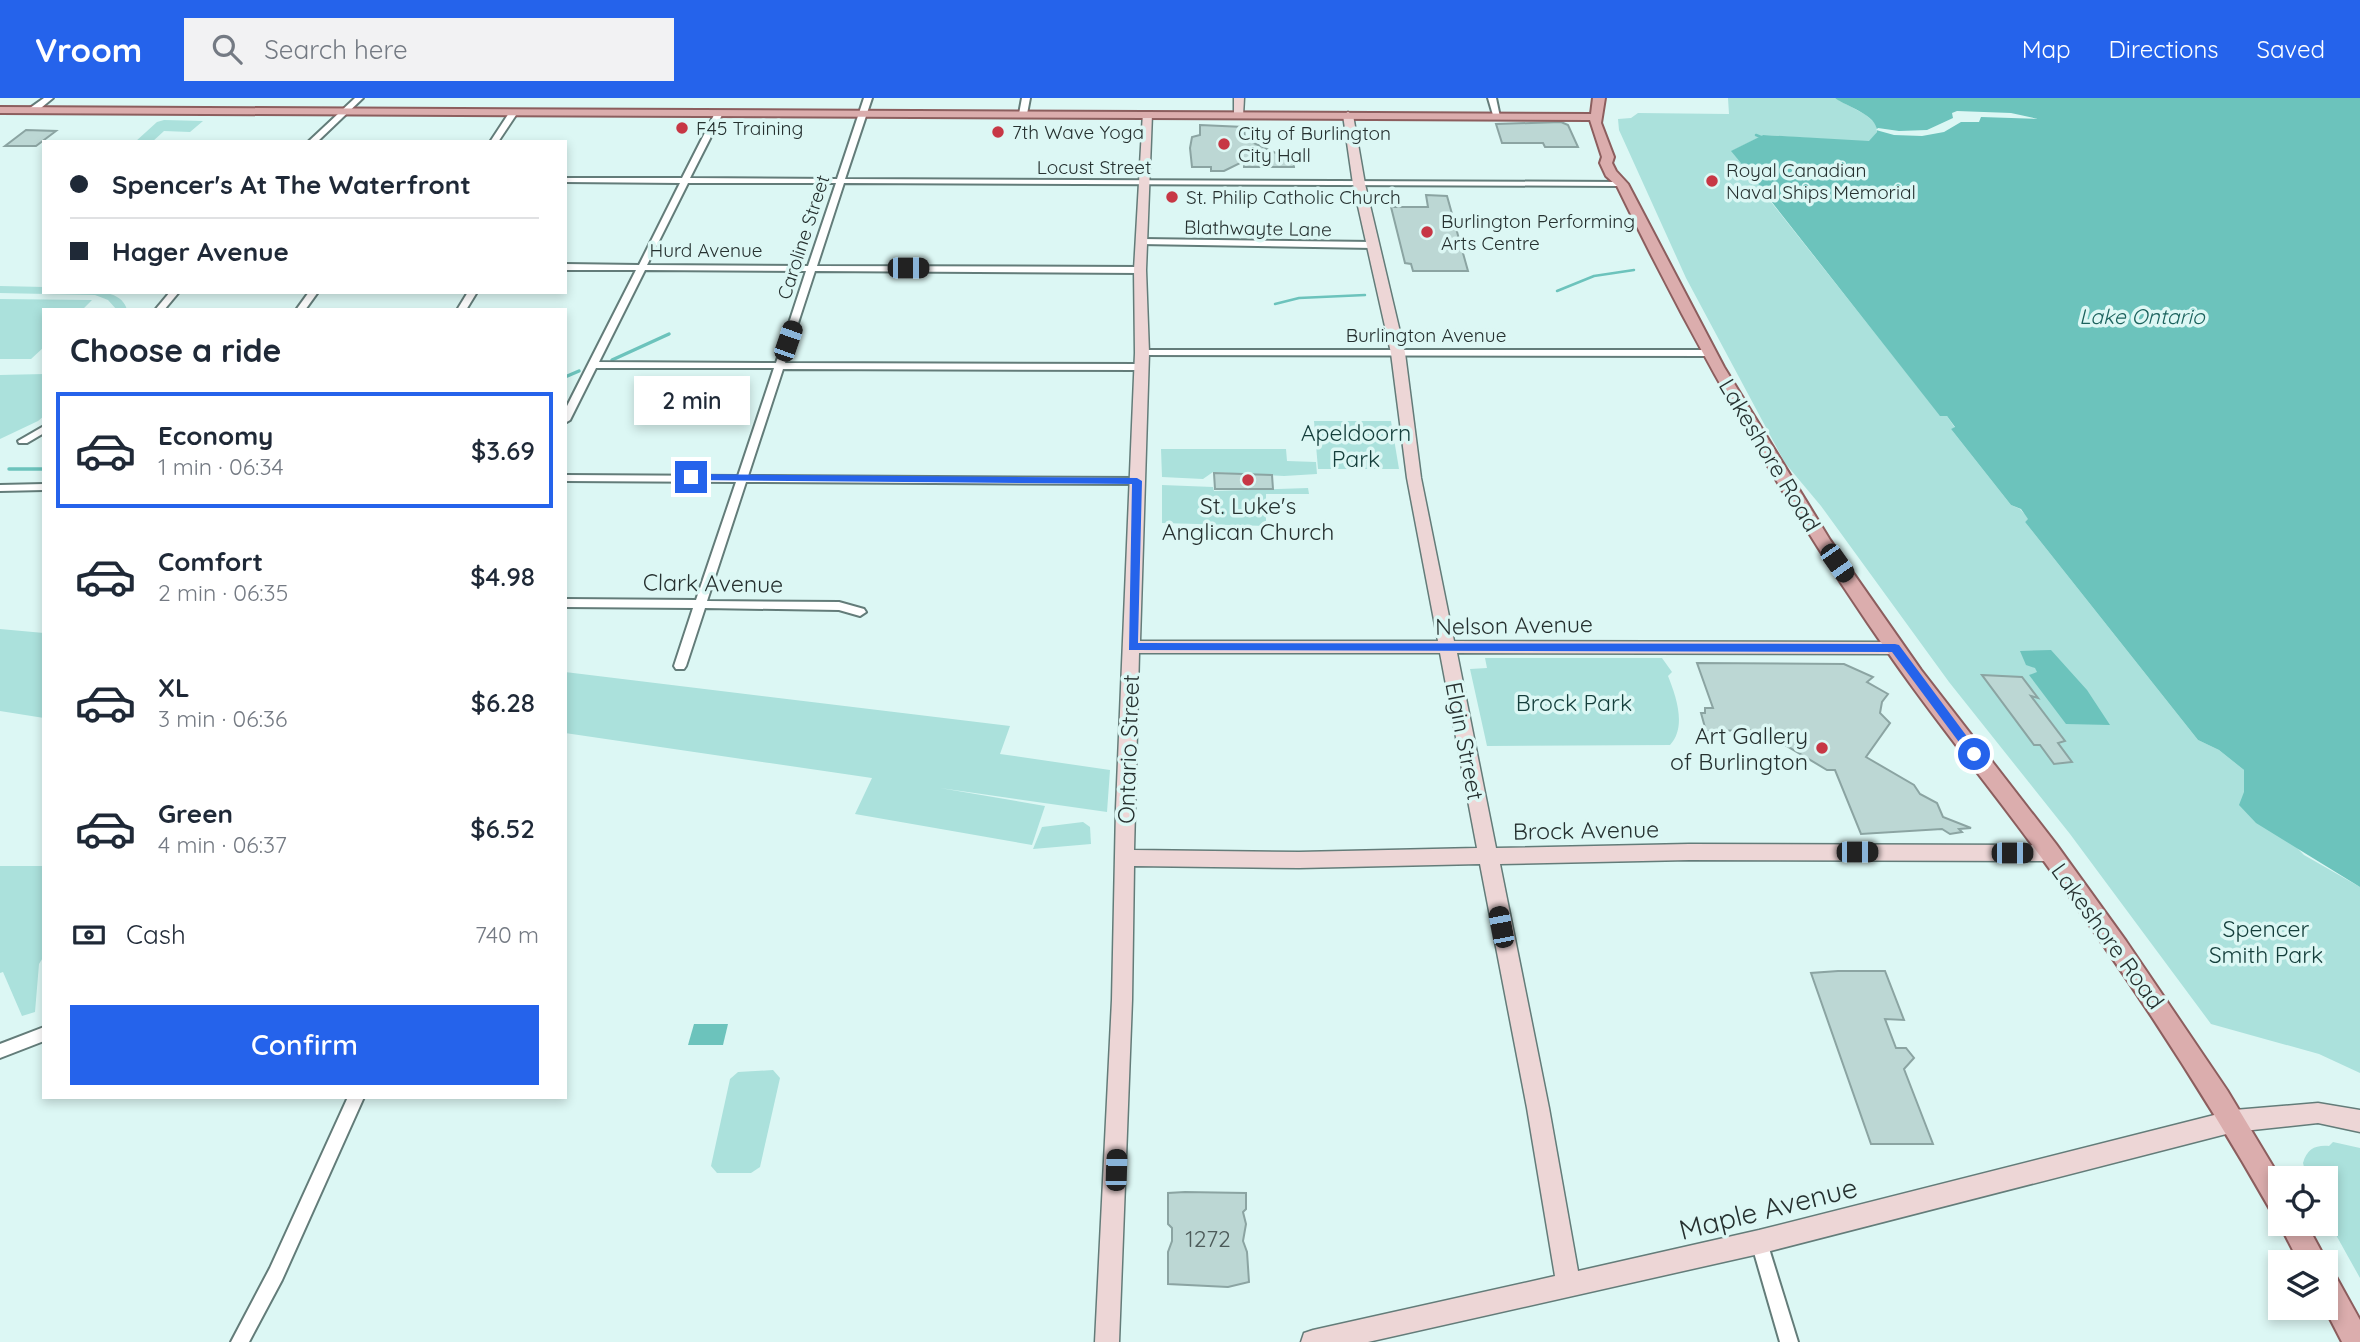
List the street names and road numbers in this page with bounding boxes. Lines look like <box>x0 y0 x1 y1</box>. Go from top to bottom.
street label: Locust Street <box>1037 155 1151 179</box>
street label: Caroline Street <box>772 172 834 302</box>
street label: Blathwayte Lane <box>1184 215 1332 241</box>
street label: Hurd Avenue <box>649 238 763 262</box>
street label: Burlington Avenue <box>1346 323 1506 347</box>
street label: Lakeshore Road <box>1713 373 1827 537</box>
street label: Clark Avenue <box>643 567 783 599</box>
street label: Nelson Avenue <box>1435 609 1593 641</box>
street label: Ontario Street <box>1111 674 1145 824</box>
street label: Elgin Street <box>1439 679 1491 803</box>
street label: Brock Avenue <box>1513 814 1659 846</box>
street label: Lakeshore Road <box>2045 857 2171 1015</box>
street label: Maple Avenue <box>1675 1169 1861 1247</box>

